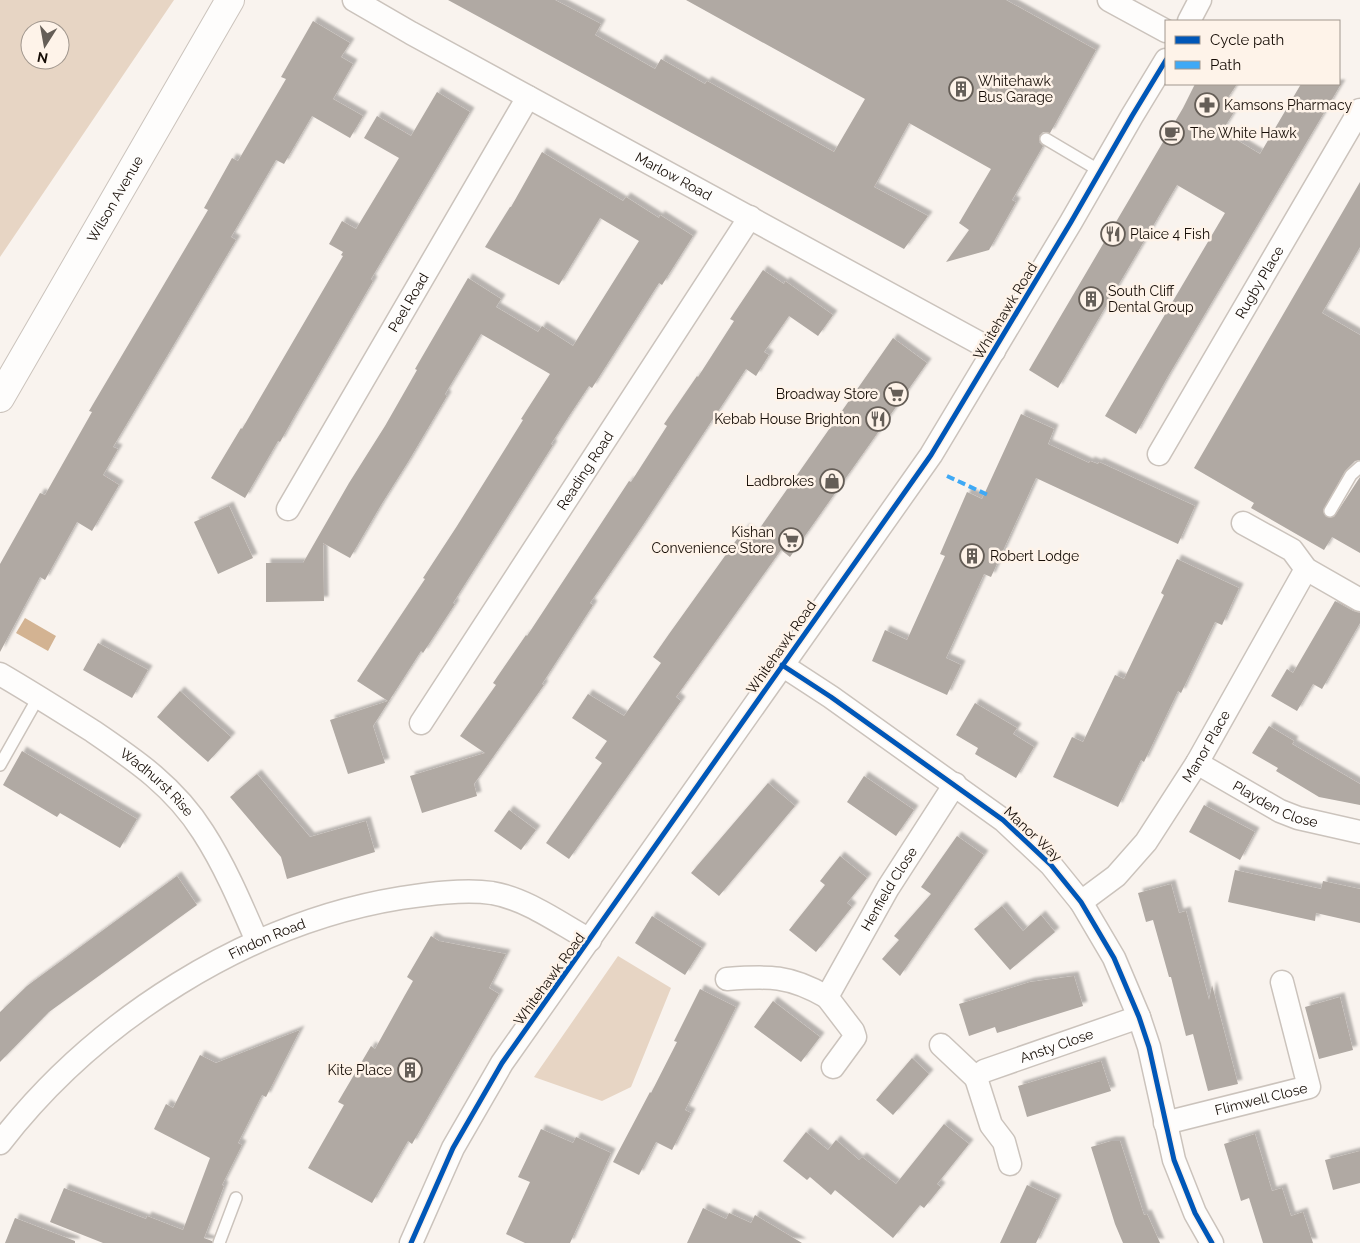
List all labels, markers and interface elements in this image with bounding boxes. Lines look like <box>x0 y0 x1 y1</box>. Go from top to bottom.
north arrow <box>20 20 70 70</box>
legend <box>1165 20 1340 85</box>
text: Cycle path <box>1210 31 1284 49</box>
text: N <box>36 49 49 67</box>
text: Path <box>1210 56 1241 74</box>
place label: Whitehawk Bus Garage <box>978 73 1053 105</box>
building icon: Whitehawk Bus Garage <box>948 76 974 102</box>
pharmacy icon: Kamsons Pharmacy <box>1194 92 1220 118</box>
place label: Kamsons Pharmacy <box>1224 97 1353 113</box>
cafe icon: The White Hawk <box>1159 120 1185 146</box>
place label: The White Hawk <box>1190 125 1297 141</box>
street label: Marlow Road <box>633 149 715 204</box>
street label: Wilson Avenue <box>84 153 146 245</box>
restaurant icon: Plaice 4 Fish <box>1100 221 1126 247</box>
place label: Plaice 4 Fish <box>1130 226 1210 242</box>
street label: Rugby Place <box>1232 243 1287 321</box>
street label: Whitehawk Road <box>970 260 1040 362</box>
street label: Peel Road <box>385 270 432 335</box>
place label: South Cliff Dental Group <box>1108 283 1194 315</box>
building icon: South Cliff Dental Group <box>1078 286 1104 312</box>
supermarket icon: Broadway Store <box>883 381 909 407</box>
place label: Broadway Store <box>776 386 878 402</box>
restaurant icon: Kebab House Brighton <box>865 406 891 432</box>
place label: Kebab House Brighton <box>714 411 860 427</box>
street label: Reading Road <box>554 428 616 513</box>
shop icon: Ladbrokes <box>819 468 845 494</box>
place label: Ladbrokes <box>746 473 814 489</box>
place label: Kishan Convenience Store <box>651 524 774 556</box>
supermarket icon: Kishan Convenience Store <box>778 527 804 553</box>
building icon: Robert Lodge <box>959 543 985 569</box>
place label: Robert Lodge <box>990 548 1079 564</box>
street label: Whitehawk Road <box>743 597 819 697</box>
street label: Manor Place <box>1179 707 1233 785</box>
street label: Wadhurst Rise <box>117 745 197 819</box>
street label: Playden Close <box>1230 777 1319 830</box>
street label: Manor Way <box>1001 803 1065 865</box>
street label: Henfield Close <box>858 844 920 933</box>
street label: Findon Road <box>226 915 308 962</box>
street label: Whitehawk Road <box>510 930 588 1028</box>
street label: Ansty Close <box>1018 1026 1095 1066</box>
building icon: Kite Place <box>397 1057 423 1083</box>
place label: Kite Place <box>328 1062 392 1078</box>
street label: Flimwell Close <box>1213 1080 1309 1118</box>

